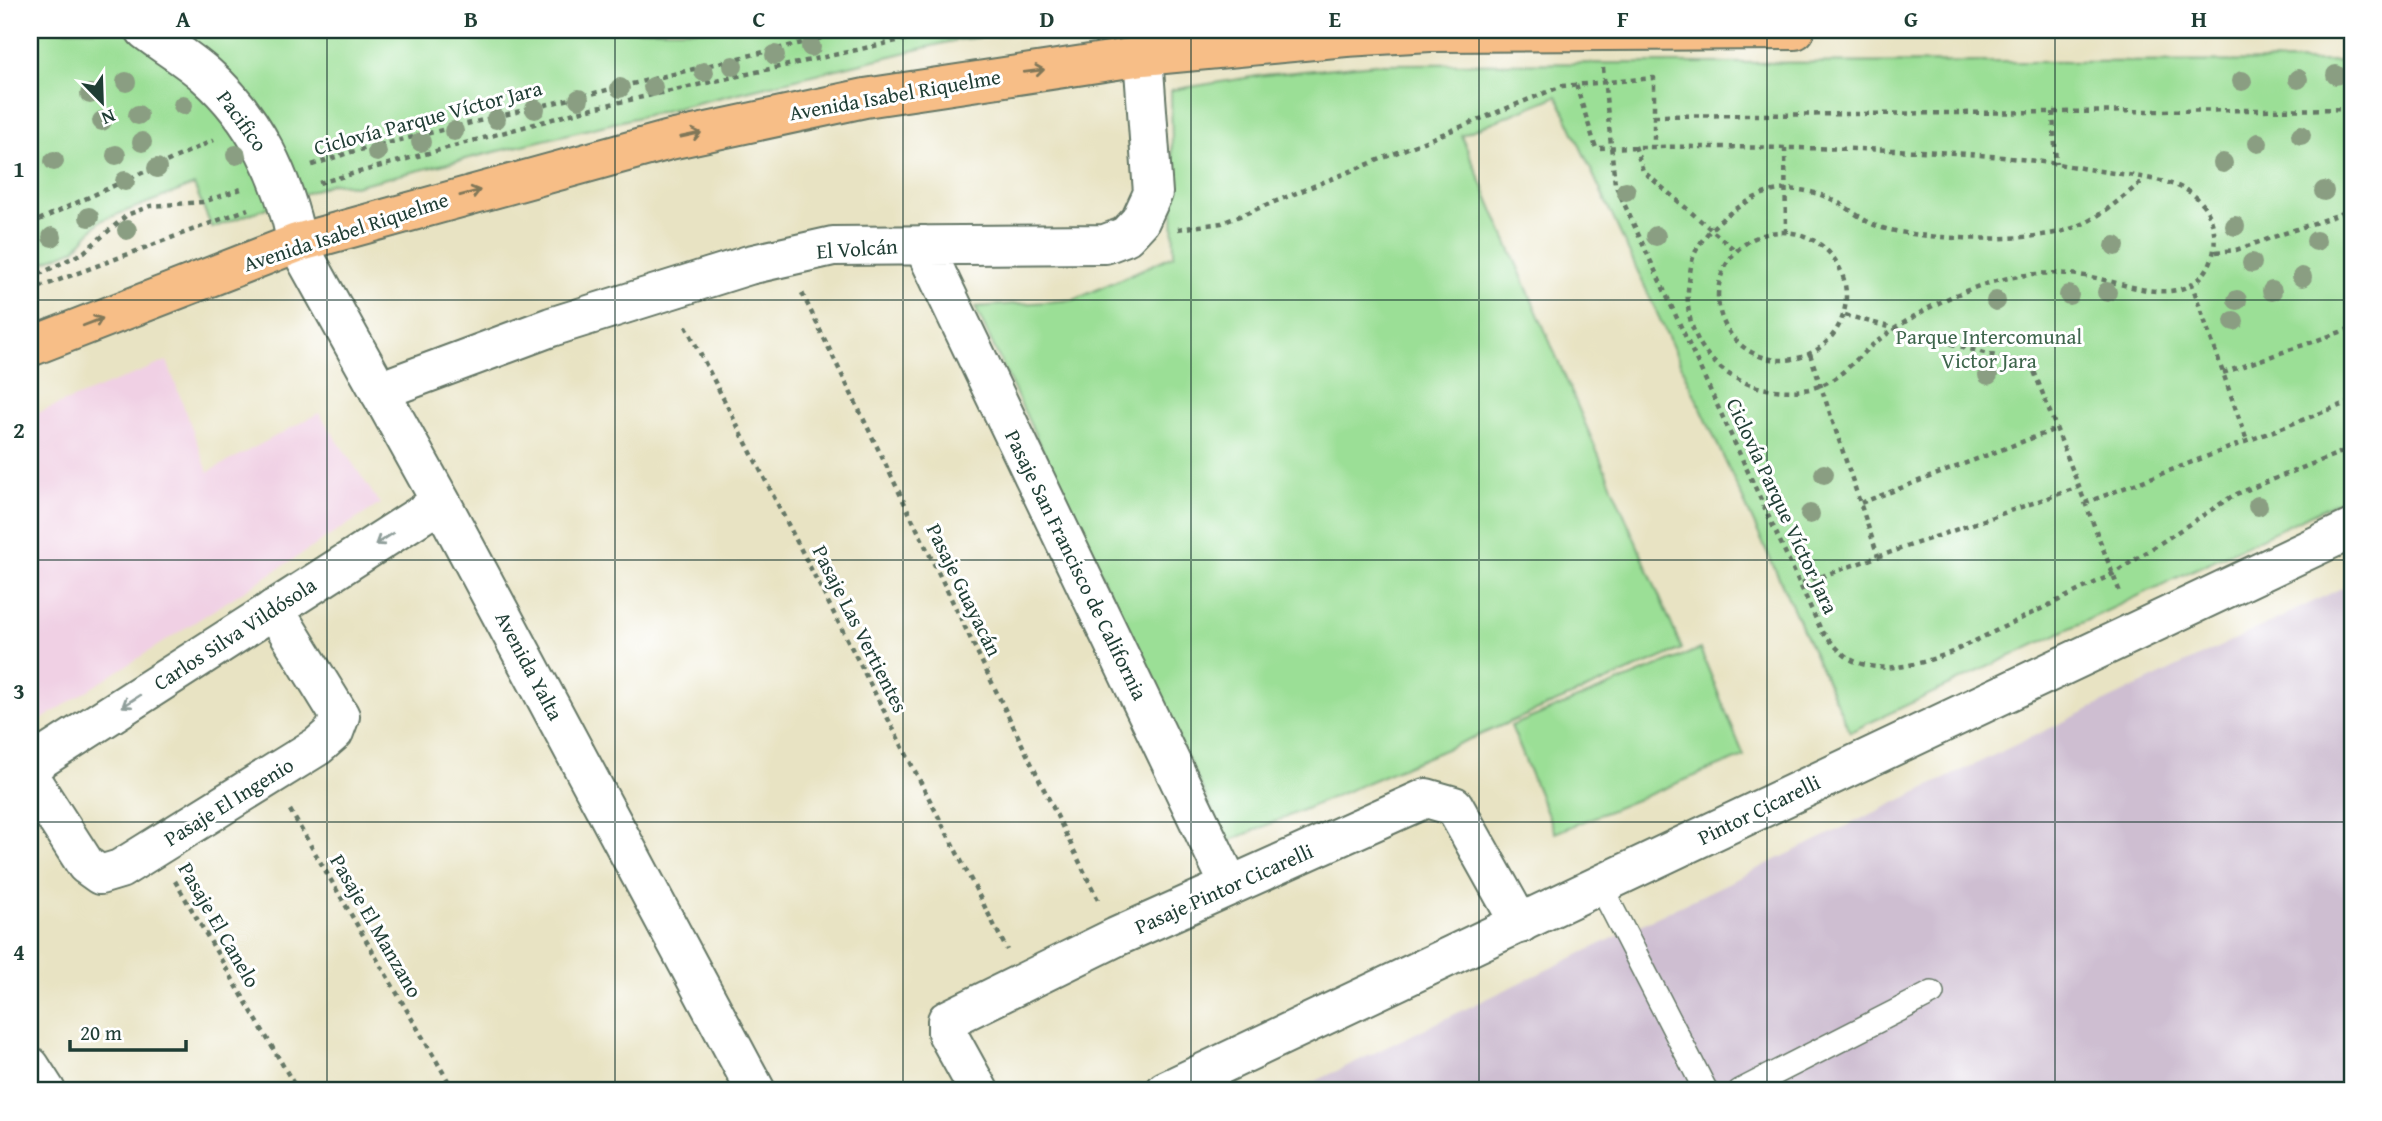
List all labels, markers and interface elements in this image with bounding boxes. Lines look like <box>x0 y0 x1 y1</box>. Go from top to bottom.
text: A <box>176 2 191 35</box>
text: B <box>464 2 478 35</box>
text: C <box>752 2 766 35</box>
text: D <box>1040 2 1055 35</box>
text: E <box>1329 2 1341 35</box>
text: F <box>1617 2 1629 35</box>
text: G <box>1904 2 1918 35</box>
text: H <box>2191 2 2207 35</box>
street label: Avenida Isabel Riquelme <box>787 61 1003 128</box>
one-way arrow <box>1023 64 1045 77</box>
north arrow <box>66 66 136 136</box>
street label: Ciclovía Parque Víctor Jara <box>310 72 546 163</box>
street label: Pacifico <box>210 84 275 158</box>
text: N <box>97 102 120 133</box>
one-way arrow <box>679 128 702 142</box>
text: 1 <box>13 152 25 185</box>
street label: Avenida Isabel Riquelme <box>239 184 453 279</box>
one-way arrow <box>459 185 481 198</box>
street label: El Volcán <box>815 230 899 267</box>
one-way arrow <box>82 314 104 327</box>
park label: Parque Intercomunal Victor Jara <box>1896 321 2082 376</box>
street label: Ciclovía Parque Víctor Jara <box>1719 393 1846 619</box>
text: 2 <box>13 413 25 446</box>
street label: Pasaje San Francisco de California <box>997 424 1156 705</box>
street label: Pasaje Guayacán <box>919 518 1010 662</box>
one-way arrow <box>374 532 394 546</box>
street label: Pasaje Las Vertientes <box>805 540 916 718</box>
street label: Carlos Silva Vildósola <box>147 569 322 698</box>
street label: Avenida Yalta <box>488 606 571 726</box>
text: 3 <box>13 674 25 707</box>
one-way arrow <box>121 695 141 709</box>
street label: Pasaje El Ingenio <box>158 749 300 854</box>
street label: Pintor Cicarelli <box>1692 766 1825 853</box>
street label: Pasaje Pintor Cicarelli <box>1130 835 1318 942</box>
street label: Pasaje El Manzano <box>323 848 430 1003</box>
street label: Pasaje El Canelo <box>171 856 268 993</box>
text: 4 <box>13 935 25 968</box>
scale bar <box>70 1009 186 1053</box>
text: 20 m <box>80 1017 122 1048</box>

